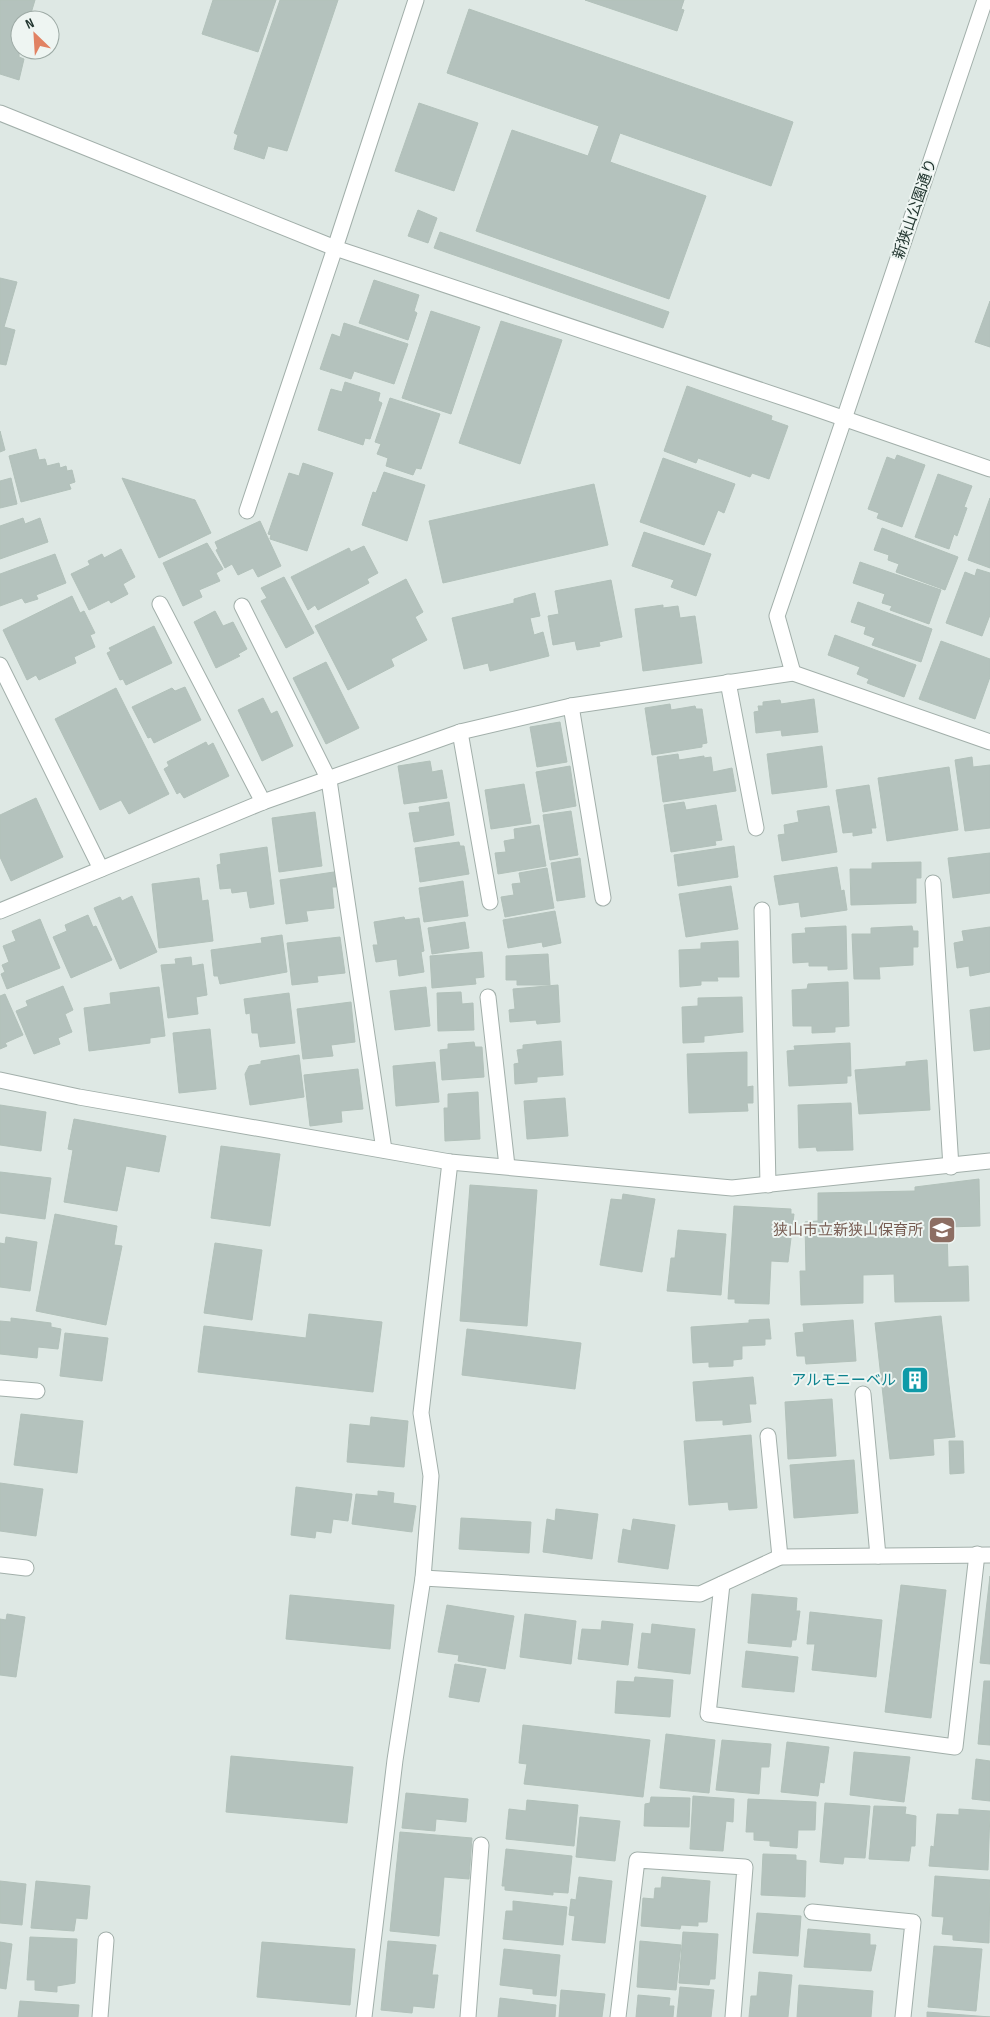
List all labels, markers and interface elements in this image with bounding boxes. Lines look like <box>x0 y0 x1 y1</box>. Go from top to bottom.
north arrow <box>10 10 60 60</box>
text: N <box>23 14 37 33</box>
street label: 新狭山公園通り <box>889 156 941 262</box>
school or university icon: 狭山市立新狭山保育所 <box>927 1215 957 1245</box>
place label: 狭山市立新狭山保育所 <box>773 1221 923 1240</box>
building icon: アルモニーベル <box>900 1365 930 1395</box>
place label: アルモニーベル <box>791 1371 896 1390</box>

